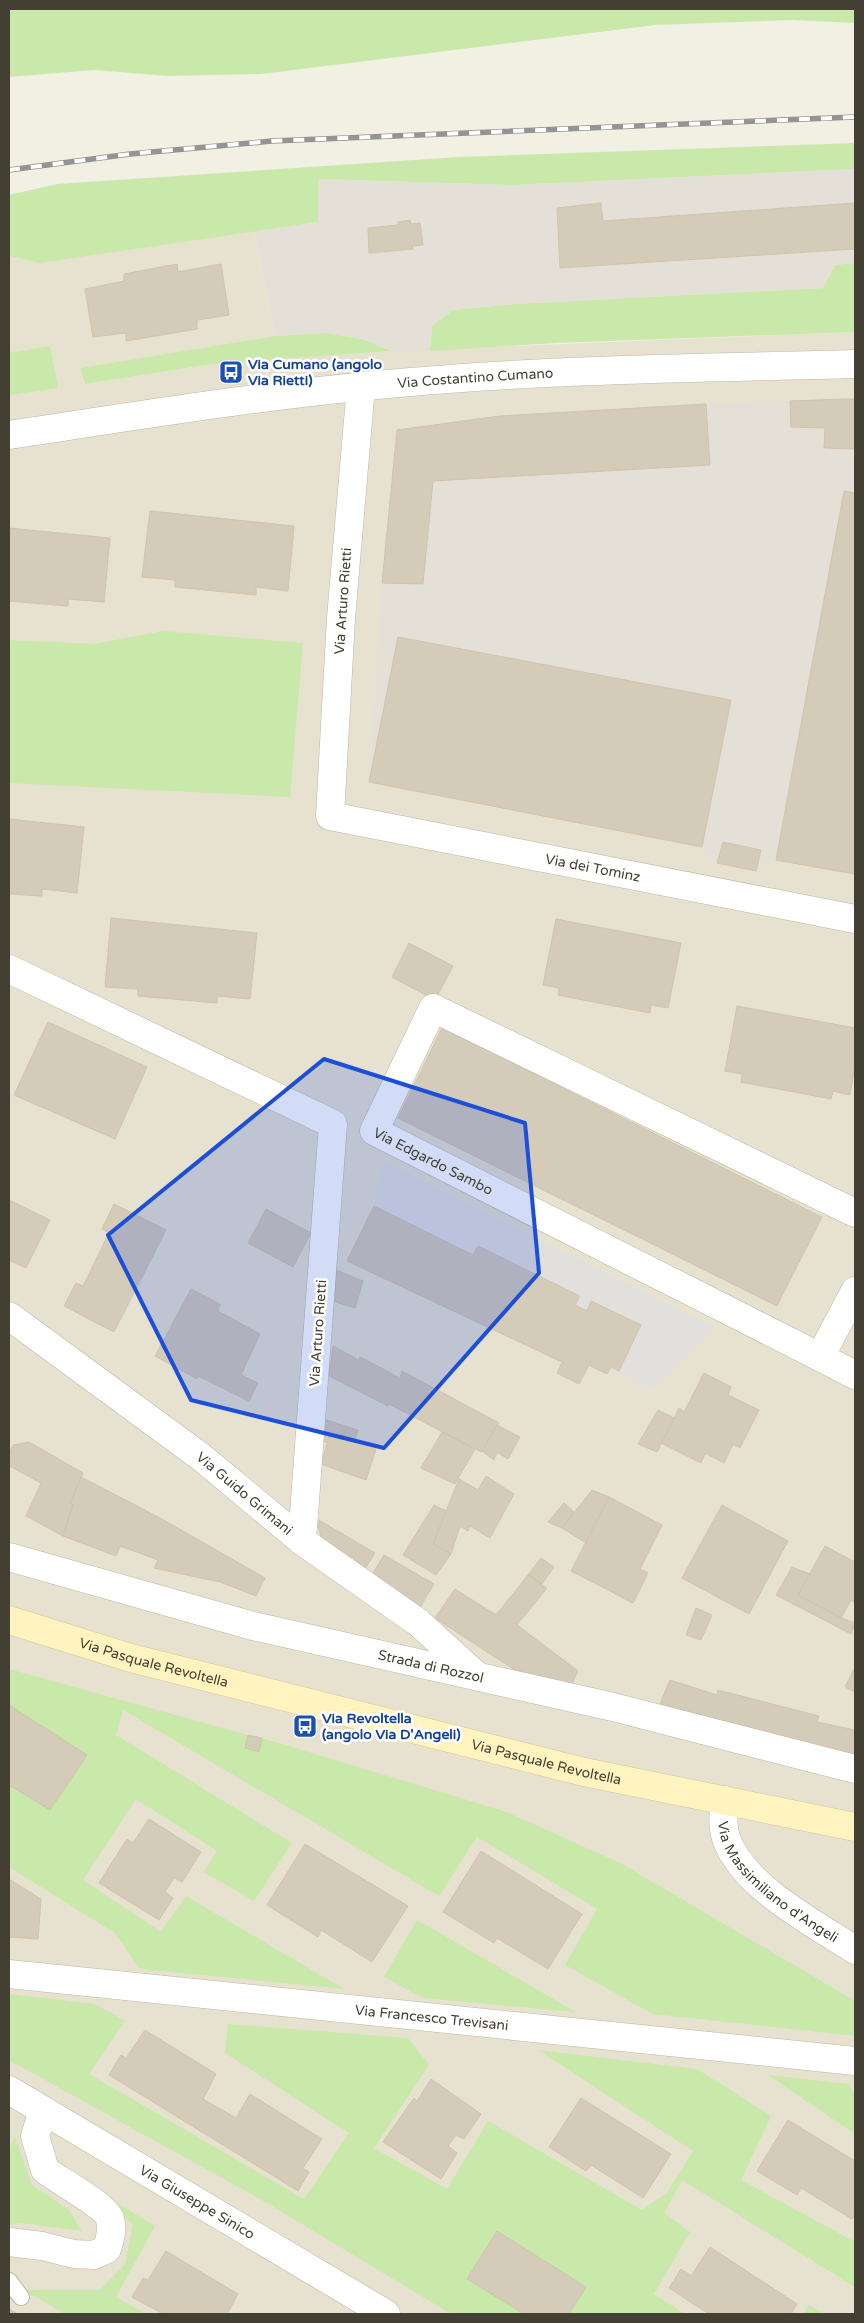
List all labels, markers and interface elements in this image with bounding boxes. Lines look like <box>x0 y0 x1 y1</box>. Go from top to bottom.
place label: Via Cumano (angolo Via Rietti) <box>248 356 382 389</box>
bus stop icon: Via Cumano (angolo Via Rietti) <box>218 359 244 385</box>
street label: Via Costantino Cumano <box>397 364 554 392</box>
street label: Via Arturo Rietti <box>331 547 355 655</box>
street label: Via dei Tominz <box>544 850 642 885</box>
street label: Via Edgardo Sambo <box>371 1124 496 1198</box>
street label: Via Arturo Rietti <box>306 1279 330 1387</box>
street label: Via Guido Grimani <box>193 1448 296 1538</box>
street label: Via Pasquale Revoltella <box>77 1634 230 1691</box>
street label: Strada di Rozzol <box>377 1646 485 1686</box>
place label: Via Revoltella (angolo Via D'Angeli) <box>322 1710 461 1743</box>
bus stop icon: Via Revoltella (angolo Via D'Angeli) <box>292 1713 318 1739</box>
street label: Via Pasquale Revoltella <box>470 1735 623 1788</box>
street label: Via Massimiliano d'Angeli <box>715 1820 841 1946</box>
street label: Via Francesco Trevisani <box>354 2001 509 2034</box>
street label: Via Giuseppe Sinico <box>137 2161 258 2243</box>

